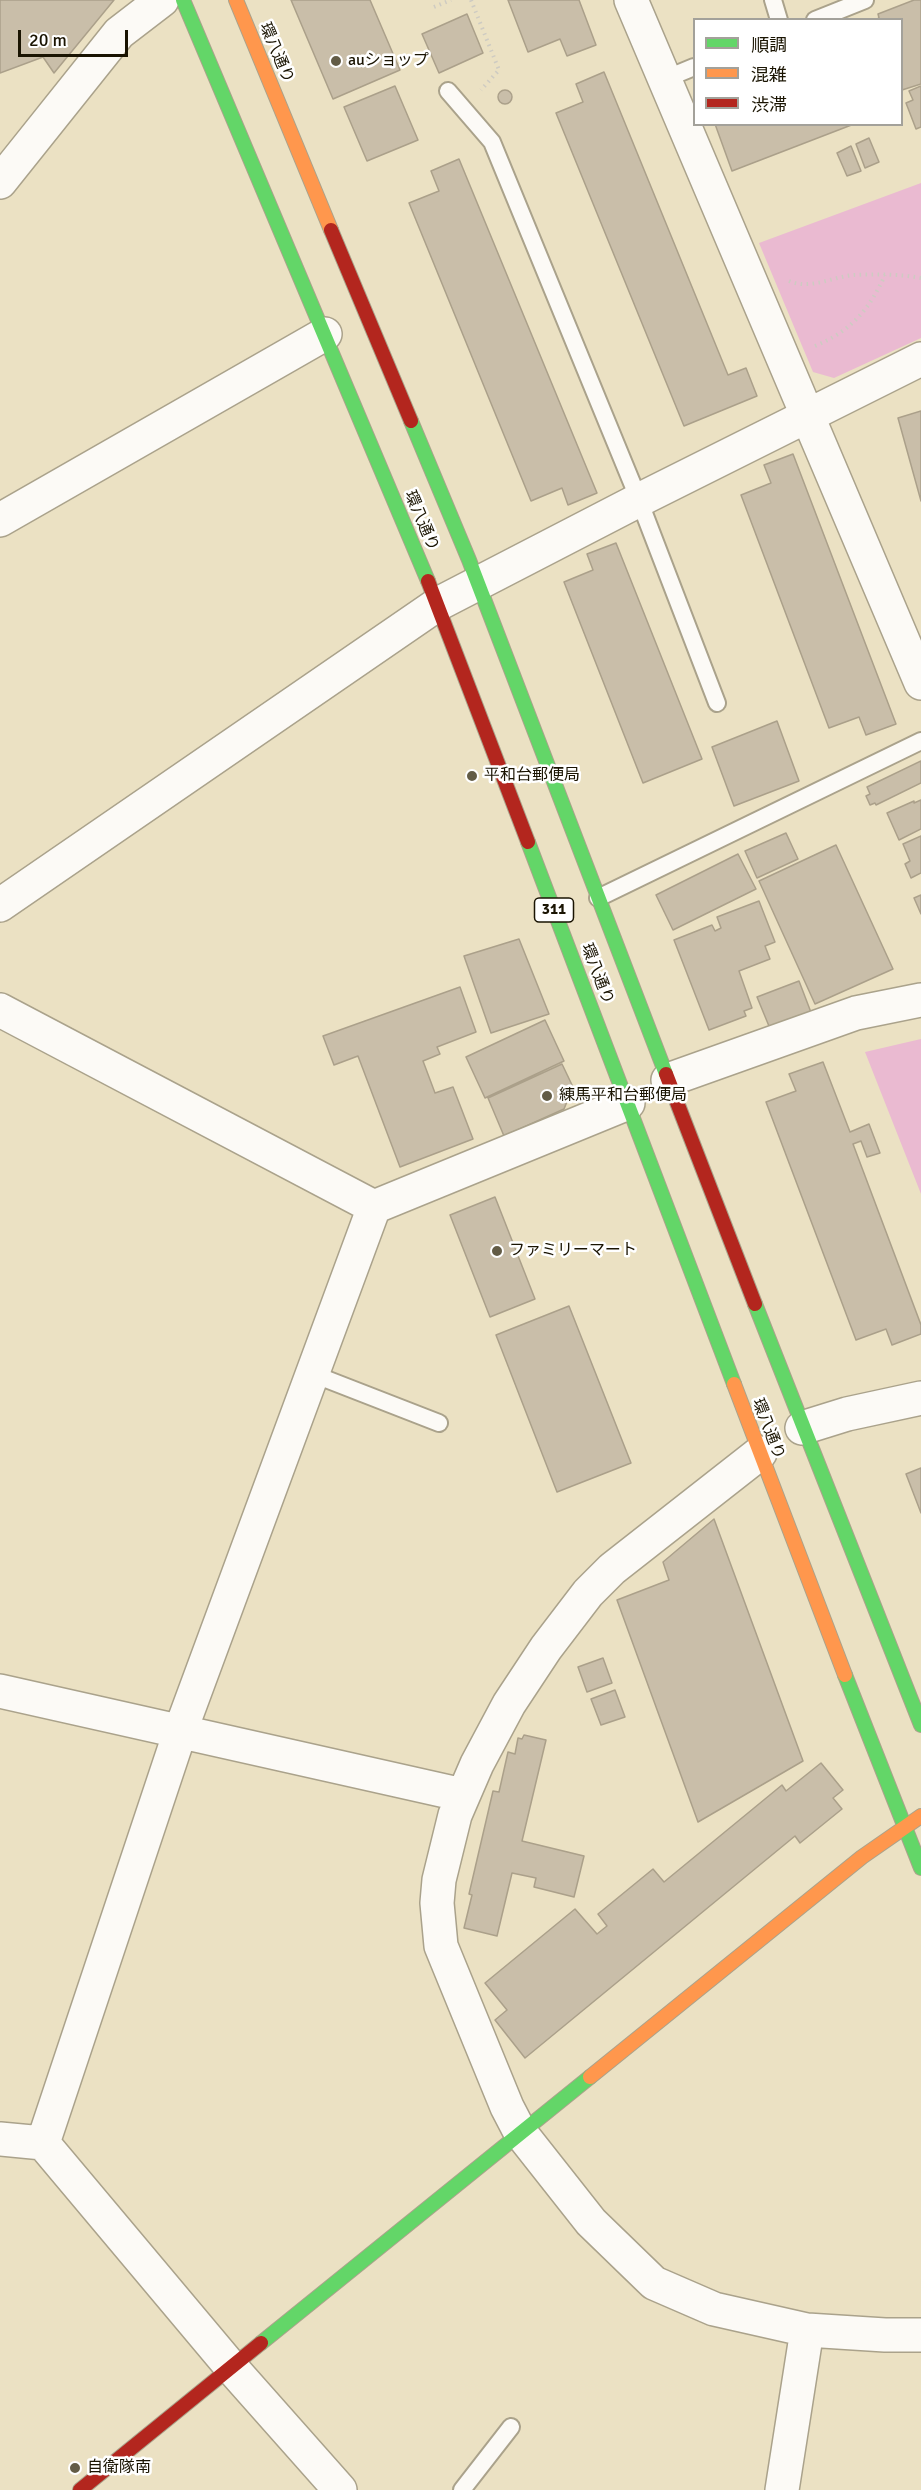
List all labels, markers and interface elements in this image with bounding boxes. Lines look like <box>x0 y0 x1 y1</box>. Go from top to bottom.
scale bar <box>21 18 130 56</box>
legend <box>693 18 903 126</box>
street label: 環八通り <box>255 20 297 86</box>
text: 20 m <box>29 29 67 51</box>
text: 順調 <box>751 34 787 56</box>
place label: auショップ <box>348 51 429 71</box>
marker: auショップ <box>329 54 343 68</box>
text: 混雑 <box>751 64 787 86</box>
text: 渋滞 <box>751 94 787 116</box>
street label: 環八通り <box>400 488 442 554</box>
place label: 平和台郵便局 <box>484 766 580 786</box>
marker: 平和台郵便局 <box>465 769 479 783</box>
road number: 311 <box>534 898 574 922</box>
street label: 環八通り <box>577 941 617 1007</box>
place label: 練馬平和台郵便局 <box>559 1086 687 1106</box>
marker: 練馬平和台郵便局 <box>540 1089 554 1103</box>
place label: ファミリーマート <box>509 1241 637 1261</box>
marker: ファミリーマート <box>490 1244 504 1258</box>
street label: 環八通り <box>748 1396 788 1462</box>
place label: 自衛隊南 <box>87 2458 151 2478</box>
marker: 自衛隊南 <box>68 2461 82 2475</box>

